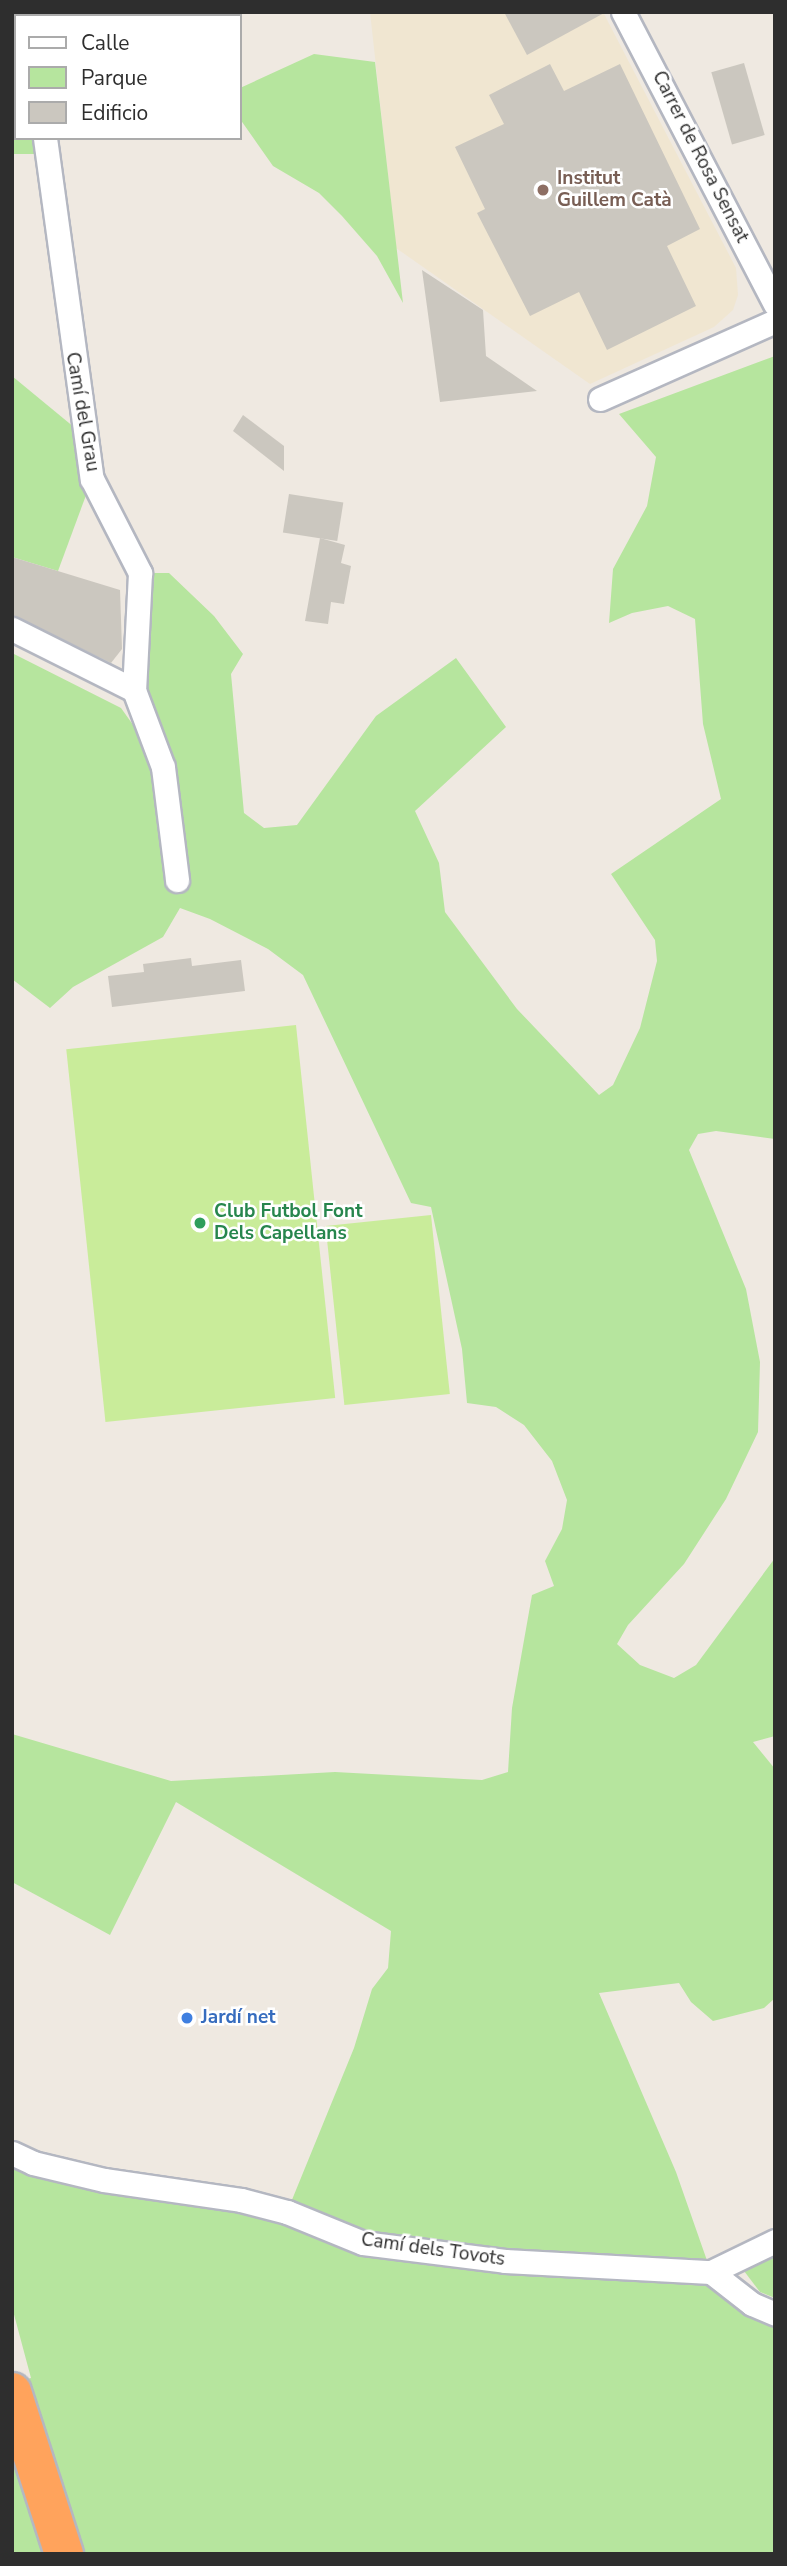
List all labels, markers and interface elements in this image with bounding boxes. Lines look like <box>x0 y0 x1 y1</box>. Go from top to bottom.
legend <box>14 14 242 140</box>
text: Calle <box>81 29 129 57</box>
text: Parque <box>81 64 148 92</box>
street label: Carrer de Rosa Sensat <box>647 67 753 247</box>
text: Edificio <box>81 99 148 127</box>
place label: Institut Guillem Catà <box>557 168 672 212</box>
marker: Institut Guillem Catà <box>535 182 551 198</box>
street label: Camí del Grau <box>60 350 104 474</box>
place label: Club Futbol Font Dels Capellans <box>214 1201 362 1245</box>
marker: Club Futbol Font Dels Capellans <box>192 1215 208 1231</box>
place label: Jardí net <box>201 2007 275 2029</box>
marker: Jardí net <box>179 2010 195 2026</box>
street label: Camí dels Tovots <box>360 2229 506 2271</box>

